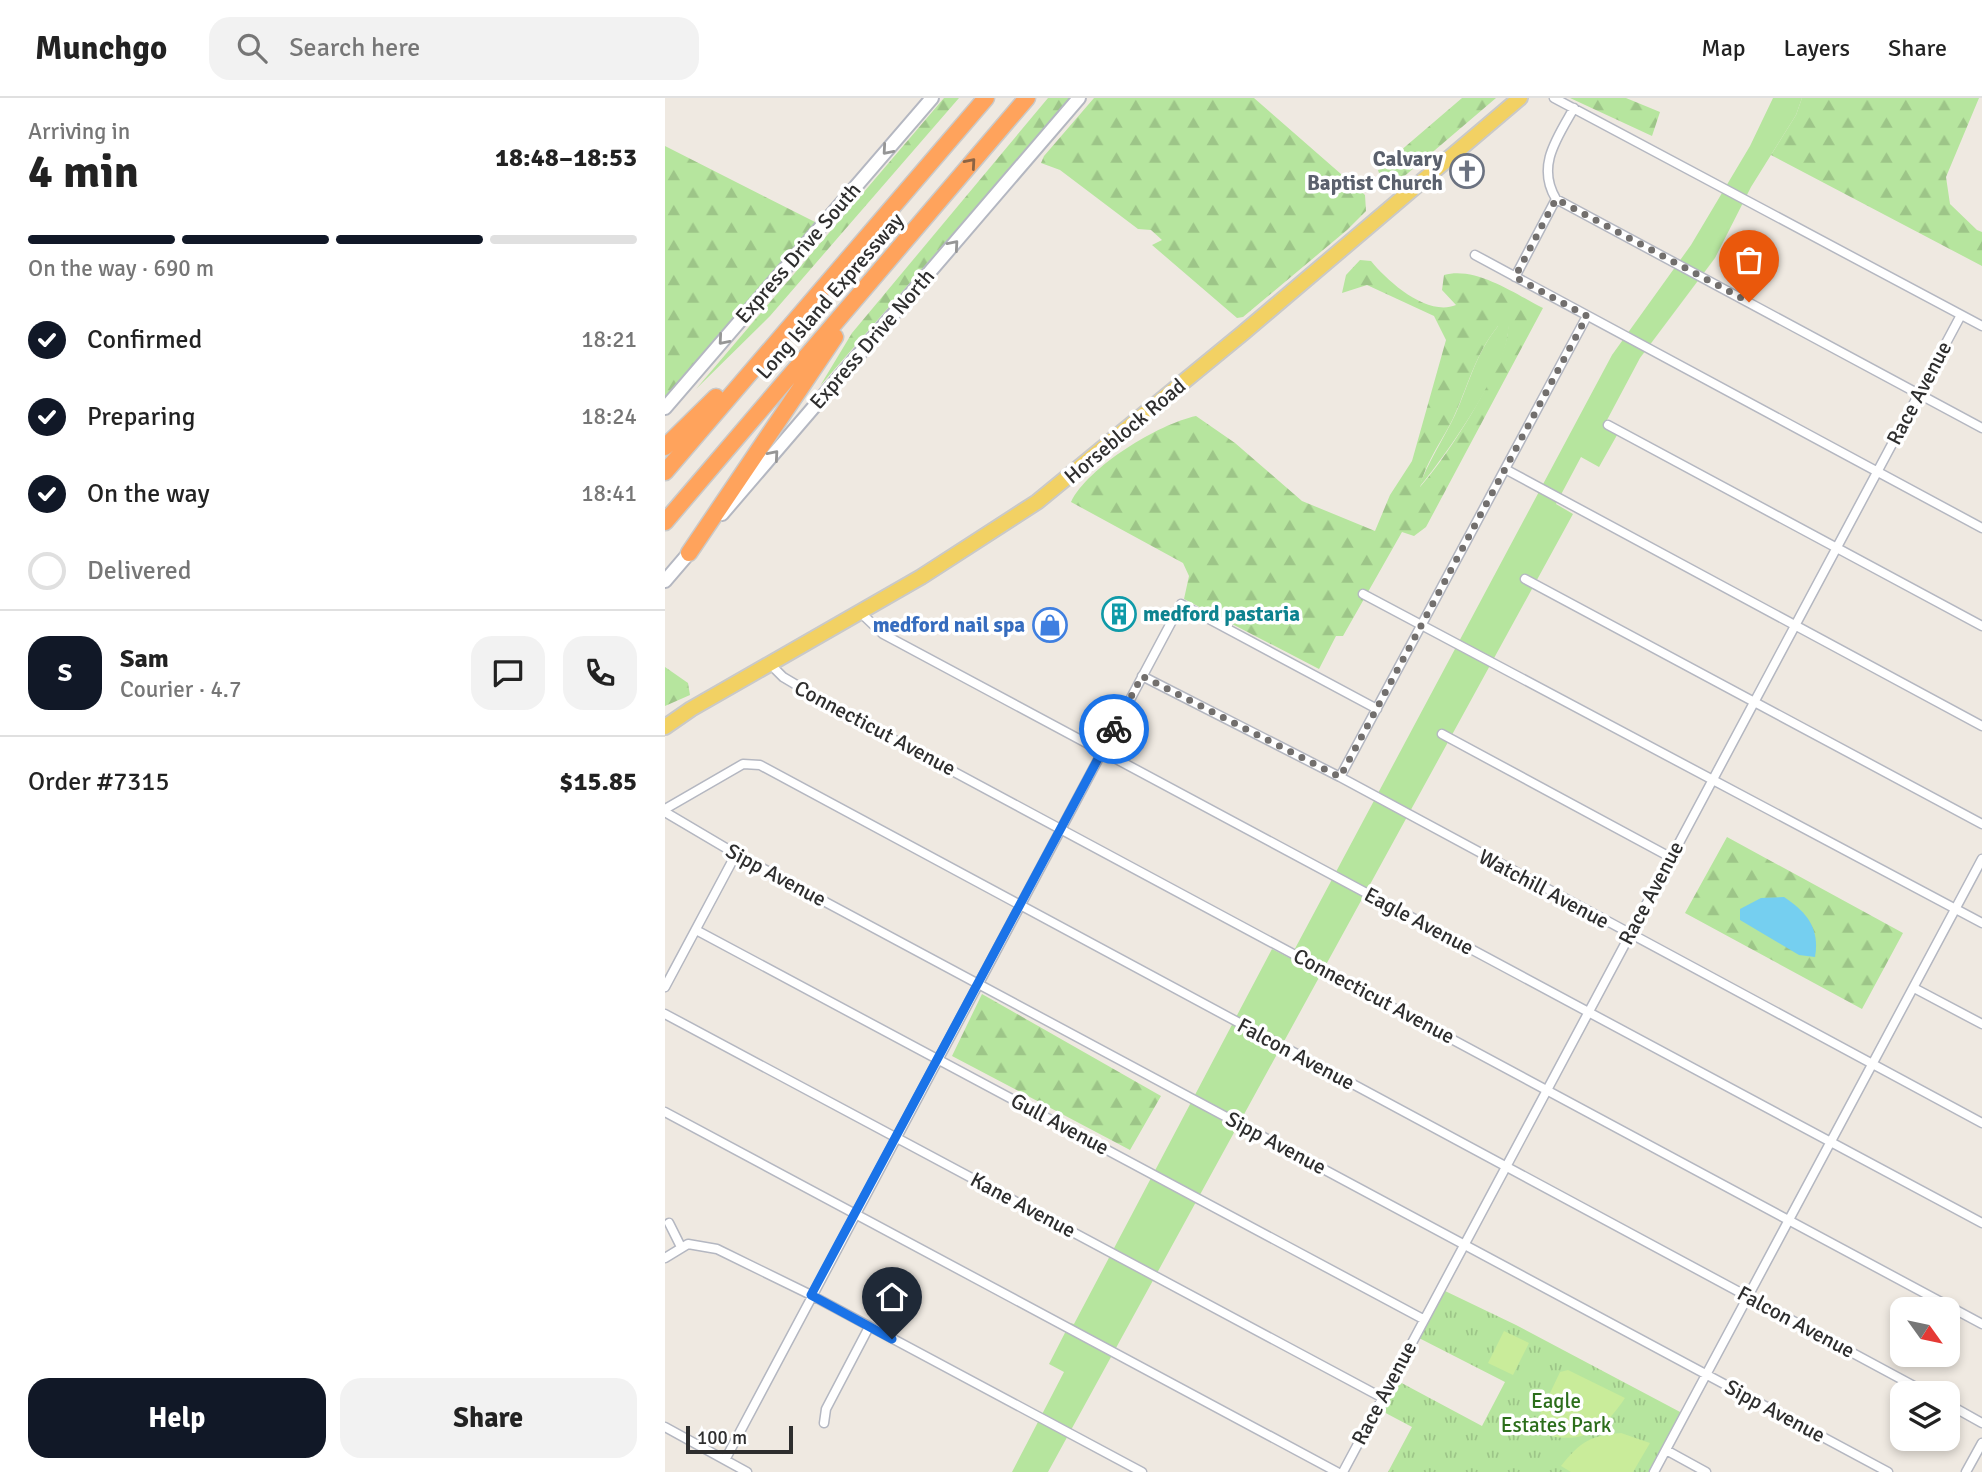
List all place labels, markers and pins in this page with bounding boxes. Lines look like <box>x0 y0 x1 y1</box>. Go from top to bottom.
place label: Calvary Baptist Church <box>1307 146 1444 196</box>
church icon: Calvary Baptist Church <box>1448 152 1486 190</box>
pin <box>1719 230 1779 302</box>
building icon: medford pastaria <box>1100 595 1138 633</box>
place label: medford pastaria <box>1143 601 1300 627</box>
shop icon: medford nail spa <box>1031 606 1069 644</box>
place label: medford nail spa <box>873 612 1025 638</box>
pin <box>862 1267 922 1339</box>

